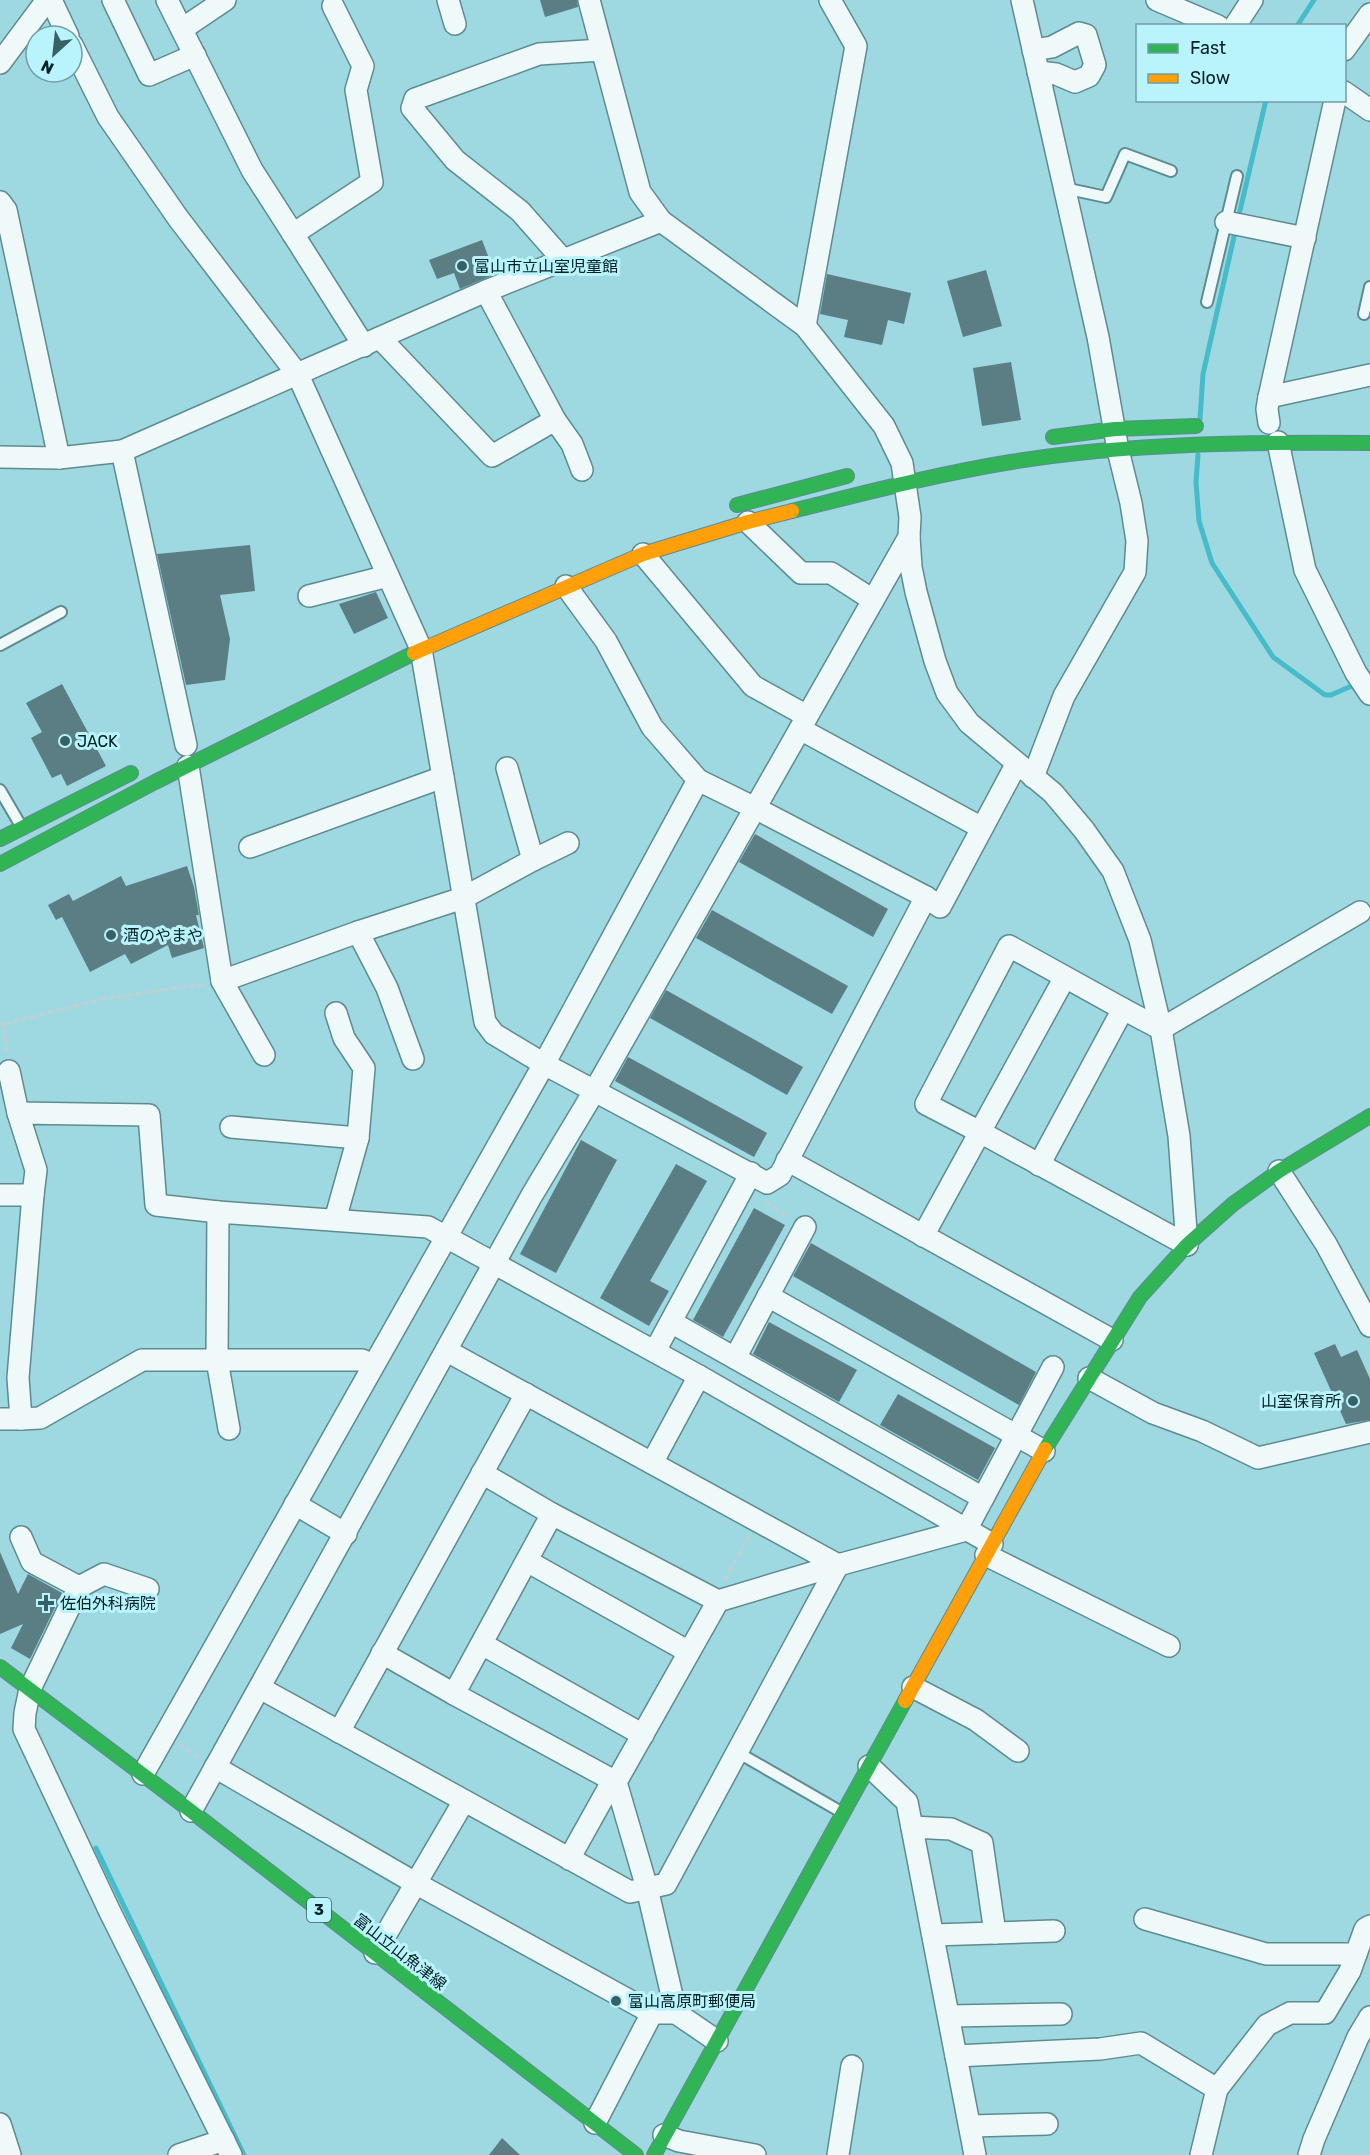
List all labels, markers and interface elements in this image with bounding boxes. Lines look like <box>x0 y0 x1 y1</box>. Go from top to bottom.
north arrow <box>24 24 84 84</box>
legend <box>1136 24 1346 102</box>
text: Fast <box>1190 37 1226 59</box>
text: N <box>38 56 57 78</box>
text: Slow <box>1190 67 1230 89</box>
place label: 富山市立山室児童館 <box>474 257 618 276</box>
marker: 富山市立山室児童館 <box>455 259 469 273</box>
place label: JACK <box>77 732 118 751</box>
marker: JACK <box>58 734 72 748</box>
place label: 酒のやまや <box>123 926 203 945</box>
marker: 酒のやまや <box>104 928 118 942</box>
place label: 山室保育所 <box>1261 1392 1341 1411</box>
marker: 山室保育所 <box>1346 1394 1360 1408</box>
marker: 佐伯外科病院 <box>37 1594 55 1612</box>
place label: 佐伯外科病院 <box>60 1594 156 1613</box>
road number: 3 <box>307 1898 331 1922</box>
street label: 富山立山魚津線 <box>350 1910 450 1994</box>
place label: 富山高原町郵便局 <box>628 1992 756 2011</box>
marker: 富山高原町郵便局 <box>609 1994 623 2008</box>

